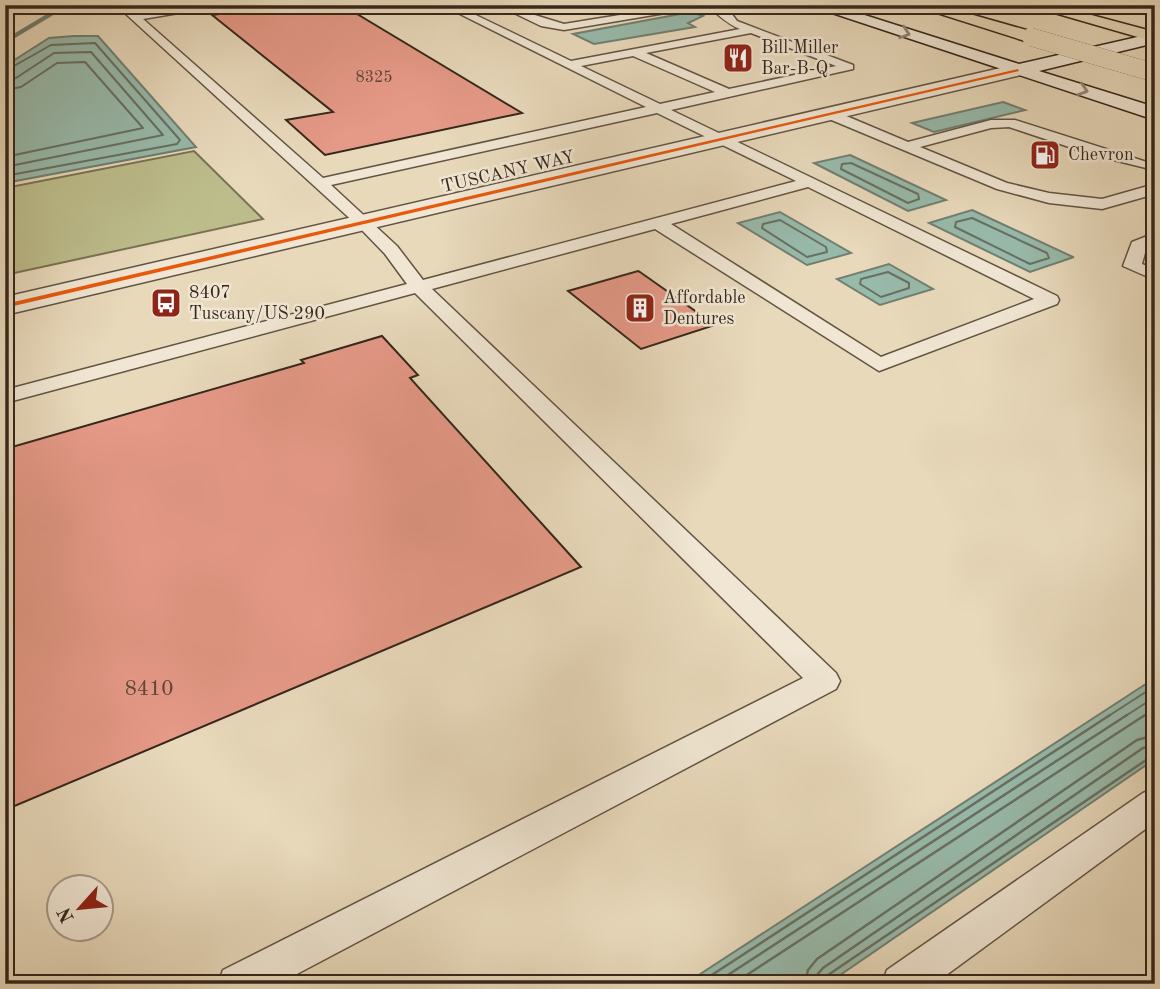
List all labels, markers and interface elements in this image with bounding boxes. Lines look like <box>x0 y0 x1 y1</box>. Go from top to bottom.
one-way arrow <box>898 25 910 40</box>
place label: Bill Miller Bar-B-Q <box>761 39 839 78</box>
restaurant icon: Bill Miller Bar-B-Q <box>721 41 755 75</box>
house number: 8325 <box>355 70 393 86</box>
one-way arrow <box>1076 82 1088 97</box>
fuel station icon: Chevron <box>1028 138 1062 172</box>
place label: Chevron <box>1068 146 1134 164</box>
street label: TUSCANY WAY <box>440 148 576 196</box>
place label: 8407 Tuscany/US 290 <box>189 284 325 323</box>
bus stop icon: 8407 Tuscany/US 290 <box>149 286 183 320</box>
place label: Affordable Dentures <box>663 289 746 328</box>
building icon: Affordable Dentures <box>623 291 657 325</box>
house number: 8410 <box>125 679 173 700</box>
north arrow <box>46 874 116 944</box>
text: N <box>55 903 79 925</box>

